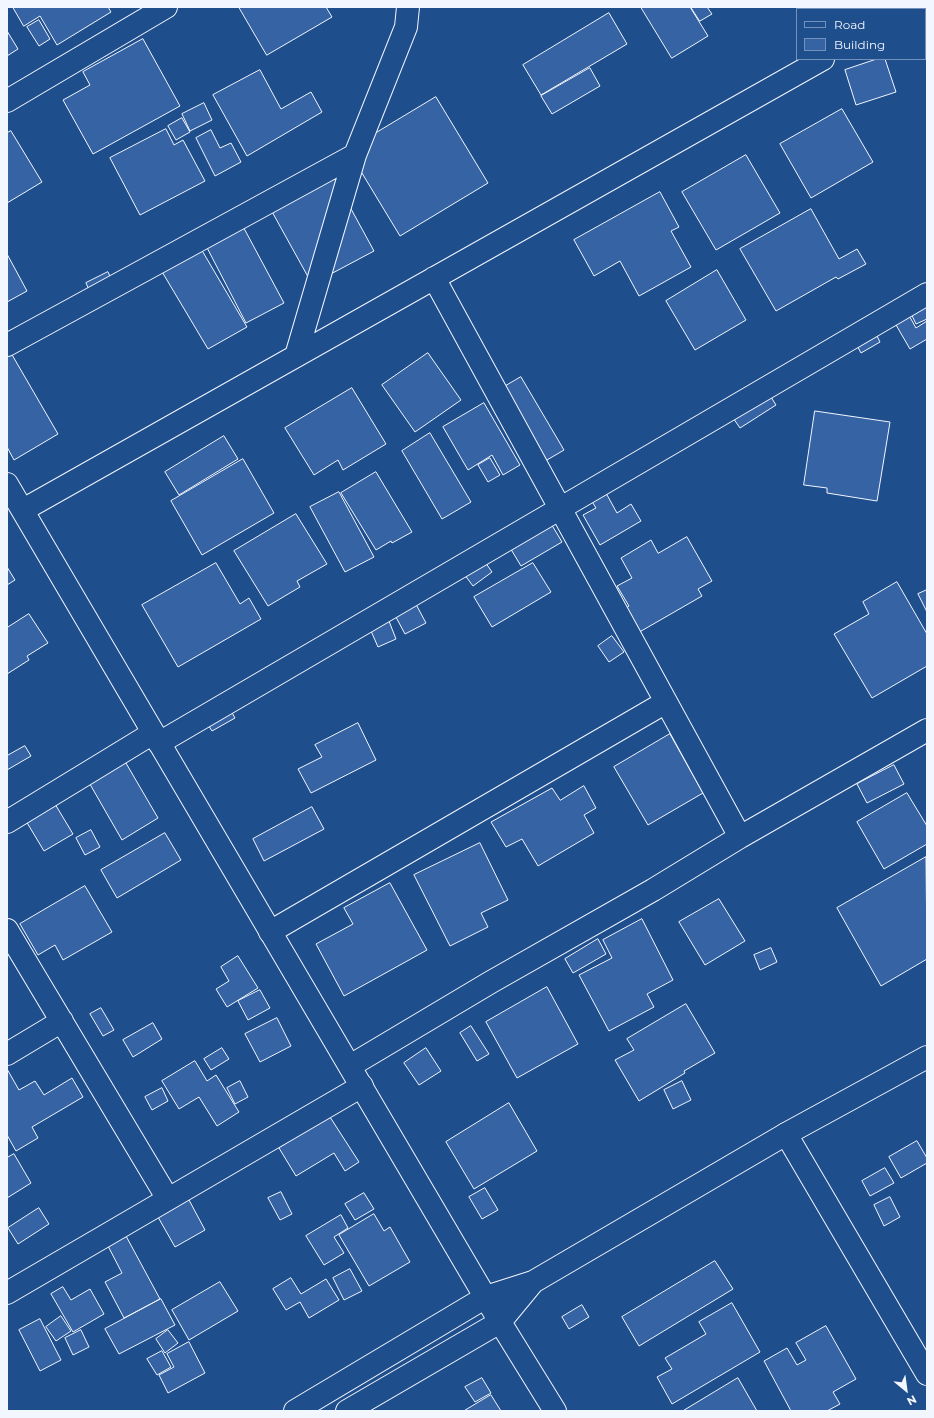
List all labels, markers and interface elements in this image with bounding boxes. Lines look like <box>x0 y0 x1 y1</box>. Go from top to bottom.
legend <box>796 8 926 60</box>
text: Road <box>834 17 865 32</box>
text: Building <box>834 37 885 52</box>
north arrow <box>886 1370 926 1410</box>
text: N <box>905 1392 919 1409</box>

